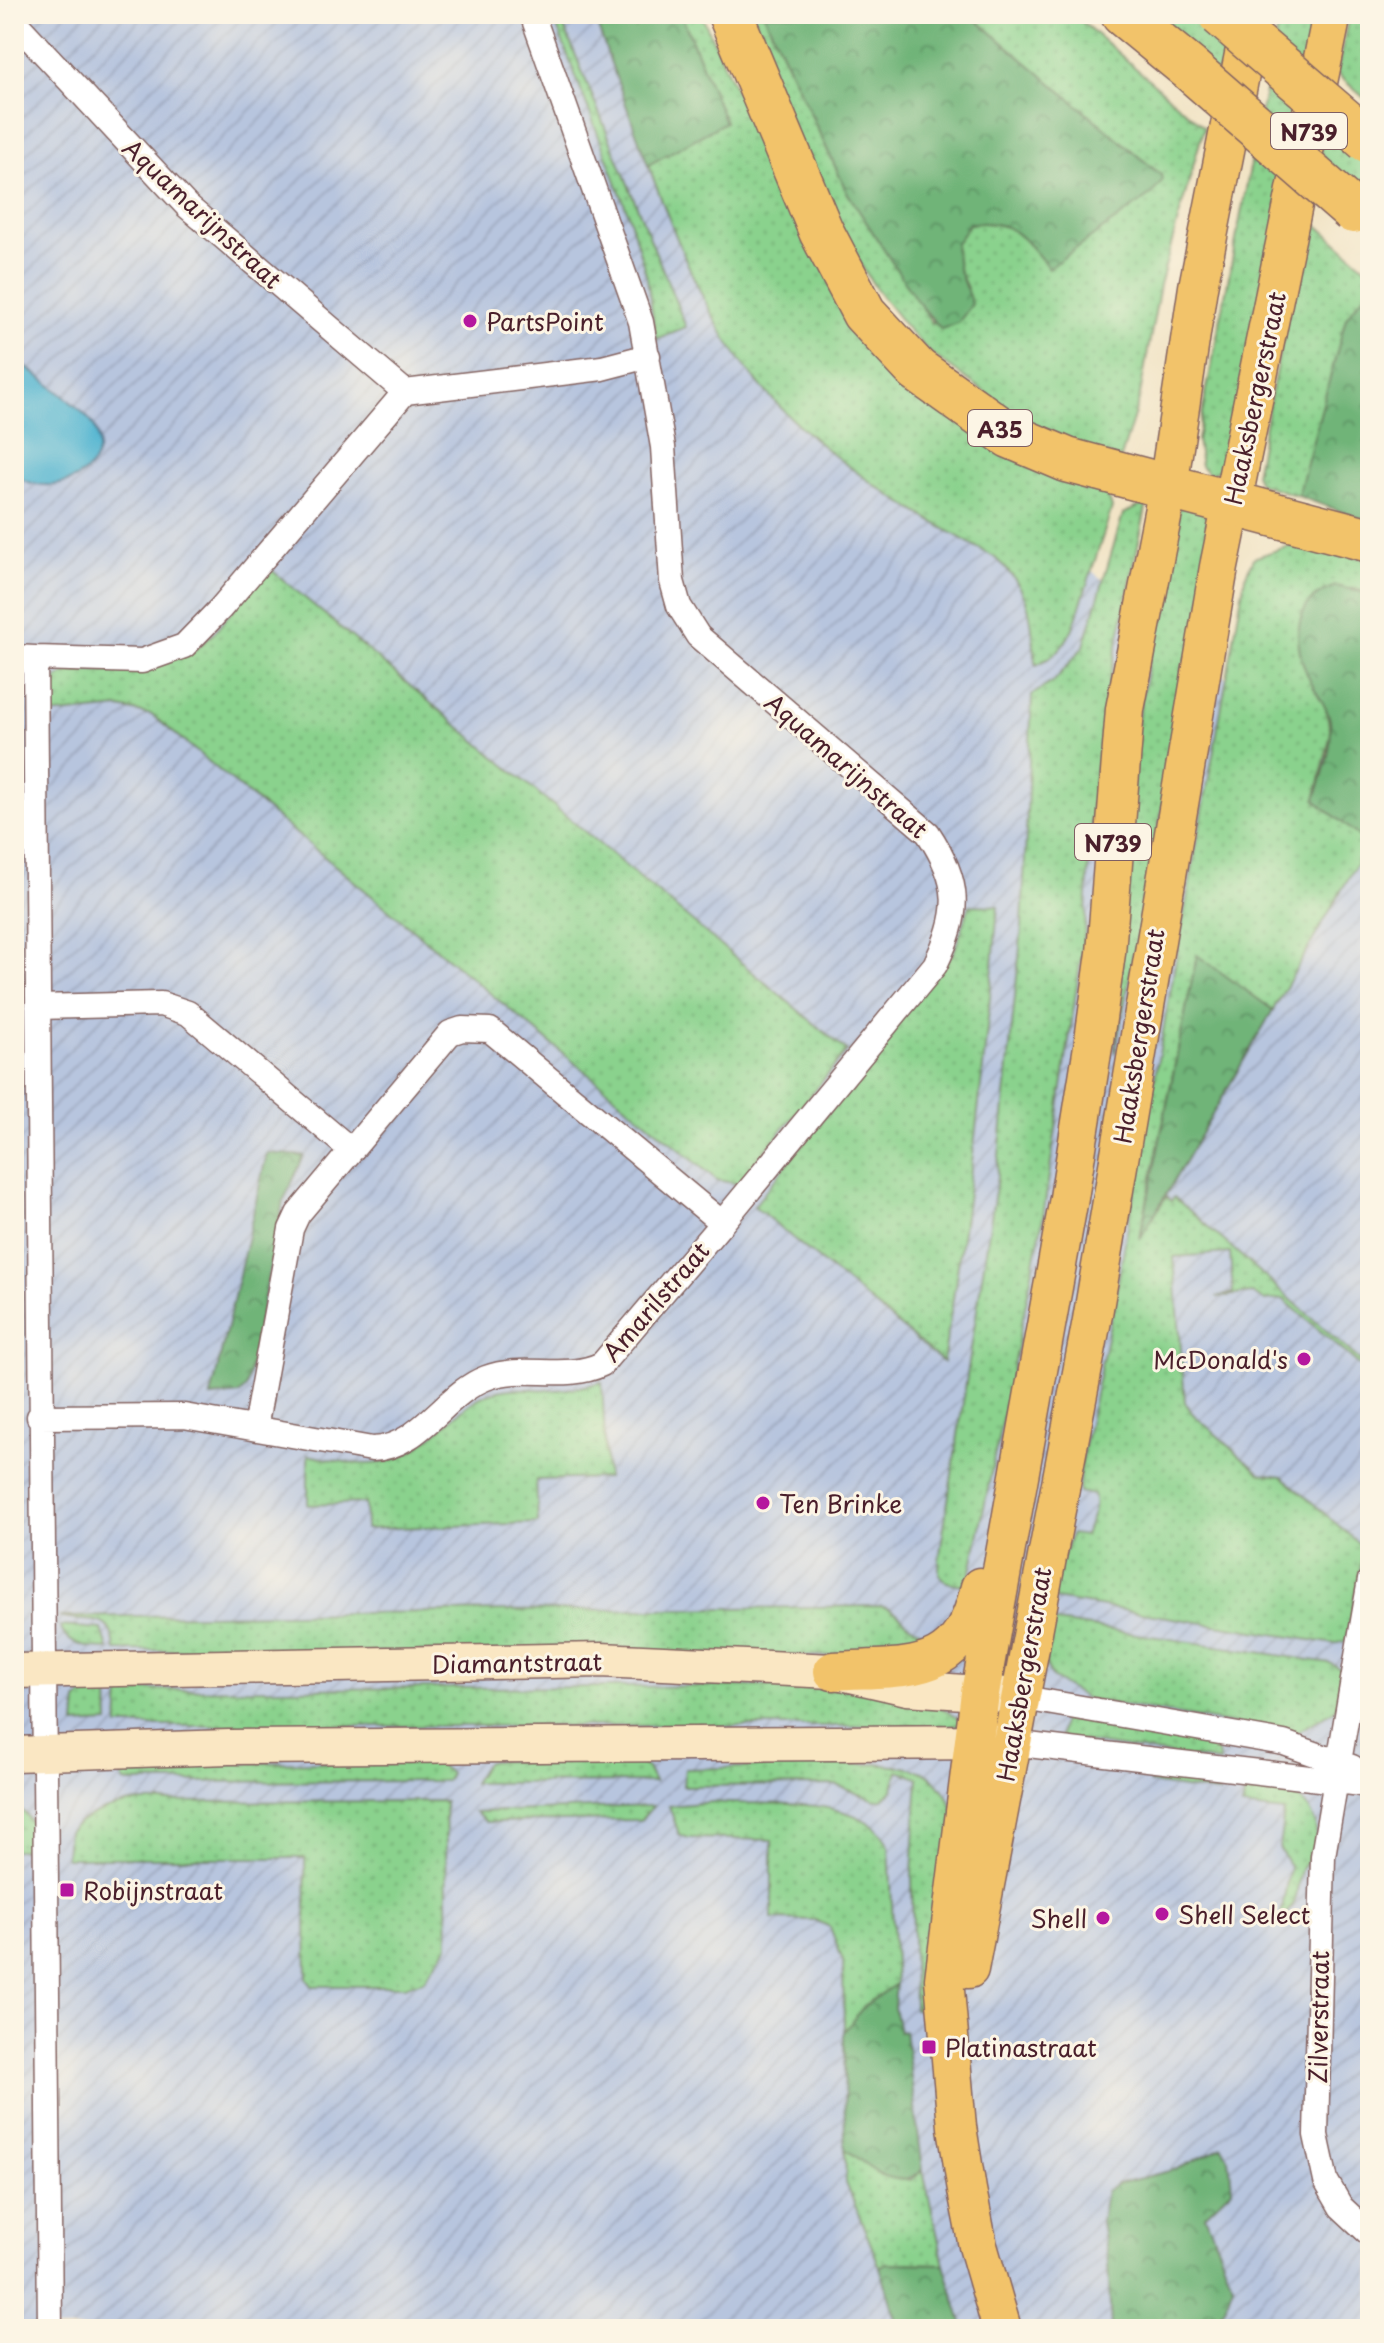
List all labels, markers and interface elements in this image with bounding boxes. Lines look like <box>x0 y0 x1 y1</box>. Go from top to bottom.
road number: N739 <box>1271 113 1347 149</box>
street label: Aquamarijnstraat <box>115 130 291 297</box>
street label: Haaksbergerstraat <box>1214 288 1294 508</box>
place label: PartsPoint <box>486 303 604 339</box>
marker: PartsPoint <box>461 312 479 330</box>
road number: A35 <box>968 410 1032 446</box>
street label: Aquamarijnstraat <box>757 684 937 846</box>
road number: N739 <box>1075 824 1151 860</box>
street label: Haaksbergerstraat <box>1103 926 1173 1146</box>
street label: Amarilstraat <box>593 1233 717 1369</box>
place label: McDonald's <box>1153 1341 1288 1377</box>
marker: McDonald's <box>1295 1350 1313 1368</box>
place label: Ten Brinke <box>779 1485 902 1521</box>
marker: Ten Brinke <box>754 1494 772 1512</box>
street label: Haaksbergerstraat <box>986 1564 1060 1784</box>
street label: Diamantstraat <box>432 1643 603 1681</box>
place label: Robijnstraat <box>83 1872 223 1908</box>
marker: Robijnstraat <box>58 1881 76 1899</box>
place label: Shell Select <box>1178 1896 1310 1932</box>
place label: Shell <box>1030 1900 1087 1936</box>
marker: Shell Select <box>1153 1905 1171 1923</box>
marker: Shell <box>1094 1909 1112 1927</box>
street label: Zilverstraat <box>1299 1950 1337 2084</box>
place label: Platinastraat <box>945 2029 1097 2065</box>
marker: Platinastraat <box>920 2038 938 2056</box>

